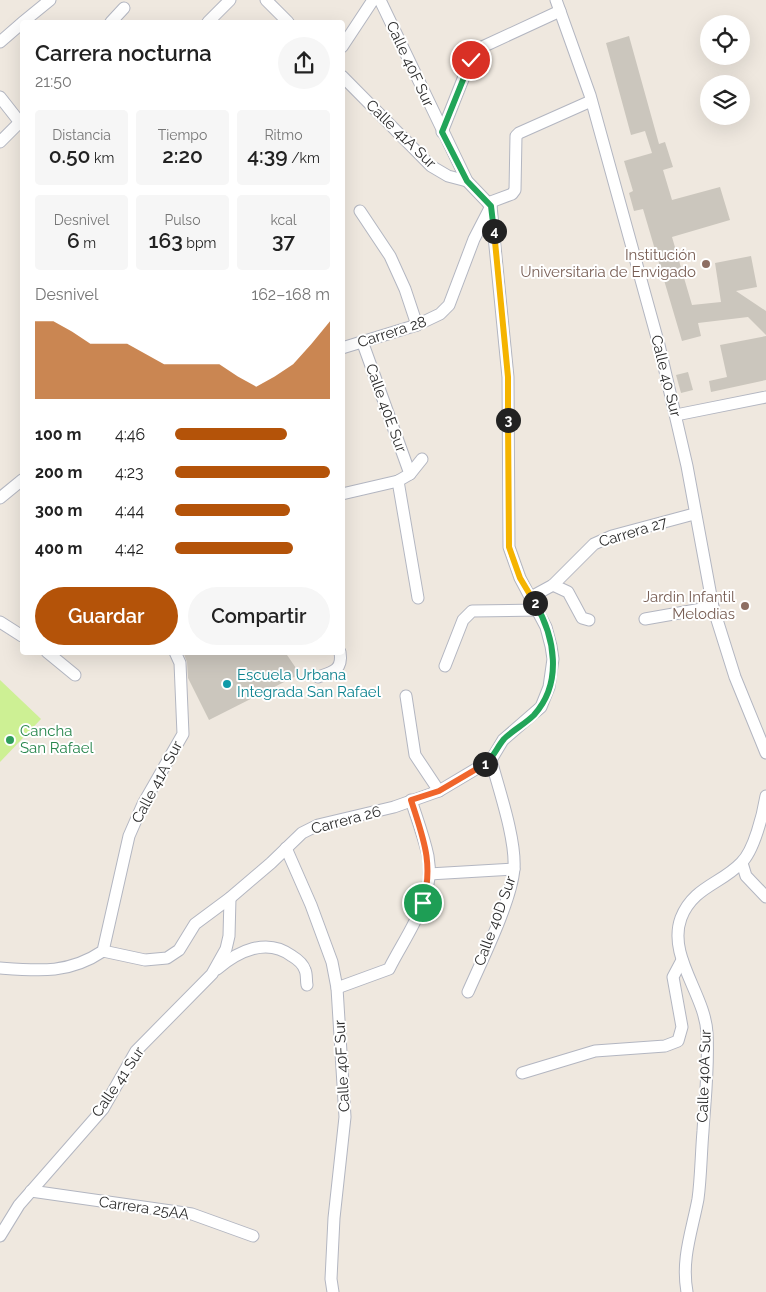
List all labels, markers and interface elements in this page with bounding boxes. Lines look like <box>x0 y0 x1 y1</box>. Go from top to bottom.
map controls <box>700 15 750 125</box>
button: locate <box>700 15 750 65</box>
street label: Calle 40F Sur <box>382 18 438 110</box>
button: share <box>278 37 330 89</box>
pin <box>450 39 492 81</box>
text: Carrera nocturna <box>35 40 212 66</box>
icon: check <box>457 46 485 74</box>
text: 21:50 <box>35 72 72 91</box>
button: layers <box>700 75 750 125</box>
street label: Calle 41A Sur <box>362 96 440 172</box>
text: Distancia <box>52 127 111 143</box>
text: Tiempo <box>158 127 207 143</box>
text: Ritmo <box>264 127 303 143</box>
text: 0.50 <box>49 143 90 168</box>
text: 2:20 <box>162 143 203 168</box>
text: 4:39 <box>247 143 288 168</box>
text: km <box>90 150 114 166</box>
text: /km <box>288 150 320 166</box>
text: Desnivel <box>54 212 109 228</box>
text: Pulso <box>165 212 200 228</box>
text: kcal <box>270 212 297 228</box>
pin: 4 <box>482 218 506 244</box>
text: 4 <box>491 223 499 239</box>
text: 6 <box>67 228 80 253</box>
text: 163 <box>149 228 183 253</box>
text: 37 <box>272 228 295 253</box>
text: m <box>80 235 96 251</box>
text: bpm <box>183 235 216 251</box>
place label: Institución Universitaria de Envigado <box>520 246 696 281</box>
marker: Institución Universitaria de Envigado <box>700 258 712 270</box>
text: Desnivel <box>35 285 98 304</box>
text: 162–168 m <box>251 285 330 304</box>
street label: Carrera 28 <box>355 312 429 352</box>
street label: Calle 40 Sur <box>647 333 685 420</box>
street label: Calle 40E Sur <box>362 361 411 455</box>
pin: 3 <box>496 408 520 432</box>
text: 3 <box>505 412 512 428</box>
text: 100 m <box>35 425 81 444</box>
text: 4:46 <box>115 425 145 444</box>
text: 200 m <box>35 463 82 482</box>
text: 4:23 <box>115 463 144 482</box>
text: 300 m <box>35 501 82 520</box>
text: 4:44 <box>115 501 144 520</box>
street label: Carrera 27 <box>597 513 669 551</box>
text: 400 m <box>35 539 83 558</box>
text: 4:42 <box>115 539 144 558</box>
button: Guardar <box>35 587 178 645</box>
button: Compartir <box>188 587 330 645</box>
place label: Jardin Infantil Melodias <box>643 588 736 623</box>
pin: 2 <box>522 590 548 616</box>
text: 2 <box>532 595 539 611</box>
marker: Jardin Infantil Melodias <box>739 600 751 612</box>
place label: Escuela Urbana Integrada San Rafael <box>237 666 382 701</box>
marker: Escuela Urbana Integrada San Rafael <box>221 678 233 690</box>
place label: Cancha San Rafael <box>20 722 95 757</box>
marker: Cancha San Rafael <box>4 734 16 746</box>
street label: Calle 41A Sur <box>128 737 187 826</box>
pin: 1 <box>472 752 498 776</box>
text: 1 <box>482 756 489 772</box>
street label: Carrera 26 <box>309 802 383 838</box>
street label: Calle 40D Sur <box>470 873 520 968</box>
pin <box>402 882 444 924</box>
icon: arrive <box>409 889 437 917</box>
street label: Calle 40F Sur <box>331 1019 353 1113</box>
street label: Calle 40A Sur <box>693 1028 715 1123</box>
street label: Calle 41 Sur <box>88 1043 149 1121</box>
street label: Carrera 25AA <box>98 1193 190 1223</box>

